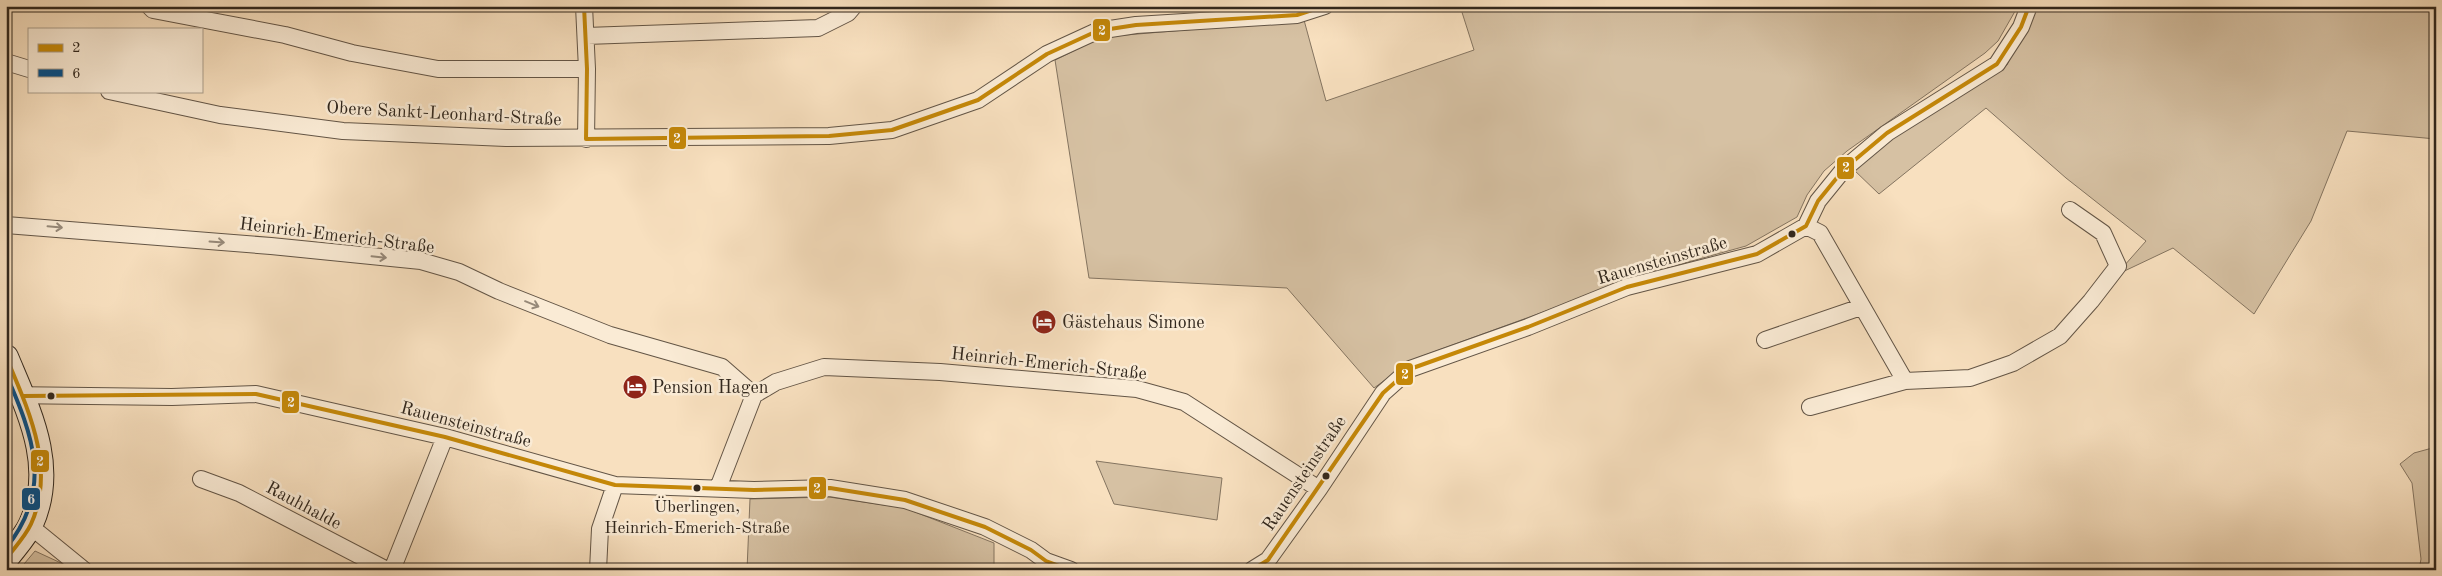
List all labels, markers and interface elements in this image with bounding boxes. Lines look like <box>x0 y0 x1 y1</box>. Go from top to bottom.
line badge: 2 <box>1092 18 1111 42</box>
text: 2 <box>1098 24 1106 38</box>
legend <box>28 28 202 92</box>
text: 2 <box>72 41 81 56</box>
text: 6 <box>72 67 81 82</box>
street label: Obere Sankt-Leonhard-Straße <box>326 99 562 129</box>
line badge: 2 <box>668 126 687 150</box>
text: 2 <box>673 132 681 146</box>
line badge: 2 <box>1836 156 1855 180</box>
text: 2 <box>1842 161 1850 175</box>
street label: Heinrich-Emerich-Straße <box>238 215 436 257</box>
one-way arrow <box>47 222 63 232</box>
unlabelled marker <box>1787 229 1797 239</box>
street label: Rauensteinstraße <box>1595 234 1729 288</box>
one-way arrow <box>209 237 225 246</box>
one-way arrow <box>370 252 386 261</box>
one-way arrow <box>525 301 540 310</box>
hotel icon: Gästehaus Simone <box>1031 309 1057 335</box>
place label: Gästehaus Simone <box>1062 314 1205 332</box>
street label: Heinrich-Emerich-Straße <box>950 345 1148 383</box>
line badge: 2 <box>1395 362 1414 386</box>
text: 2 <box>1401 368 1409 382</box>
hotel icon: Pension Hagen <box>622 374 648 400</box>
place label: Pension Hagen <box>652 379 769 397</box>
line badge: 2 <box>281 390 300 414</box>
unlabelled marker <box>46 391 56 401</box>
text: 2 <box>287 396 295 410</box>
street label: Rauensteinstraße <box>398 399 533 451</box>
street label: Rauensteinstraße <box>1260 413 1350 534</box>
line badge: 2 <box>30 449 50 473</box>
text: 2 <box>36 455 44 469</box>
unlabelled marker <box>1321 471 1331 481</box>
line badge: 2 <box>808 476 827 500</box>
street label: Rauhhalde <box>263 479 344 533</box>
text: 2 <box>813 482 821 496</box>
marker: Überlingen, Heinrich-Emerich-Straße <box>692 483 702 493</box>
line badge: 6 <box>21 487 41 511</box>
text: 6 <box>27 493 35 507</box>
place label: Überlingen, Heinrich-Emerich-Straße <box>604 496 790 537</box>

